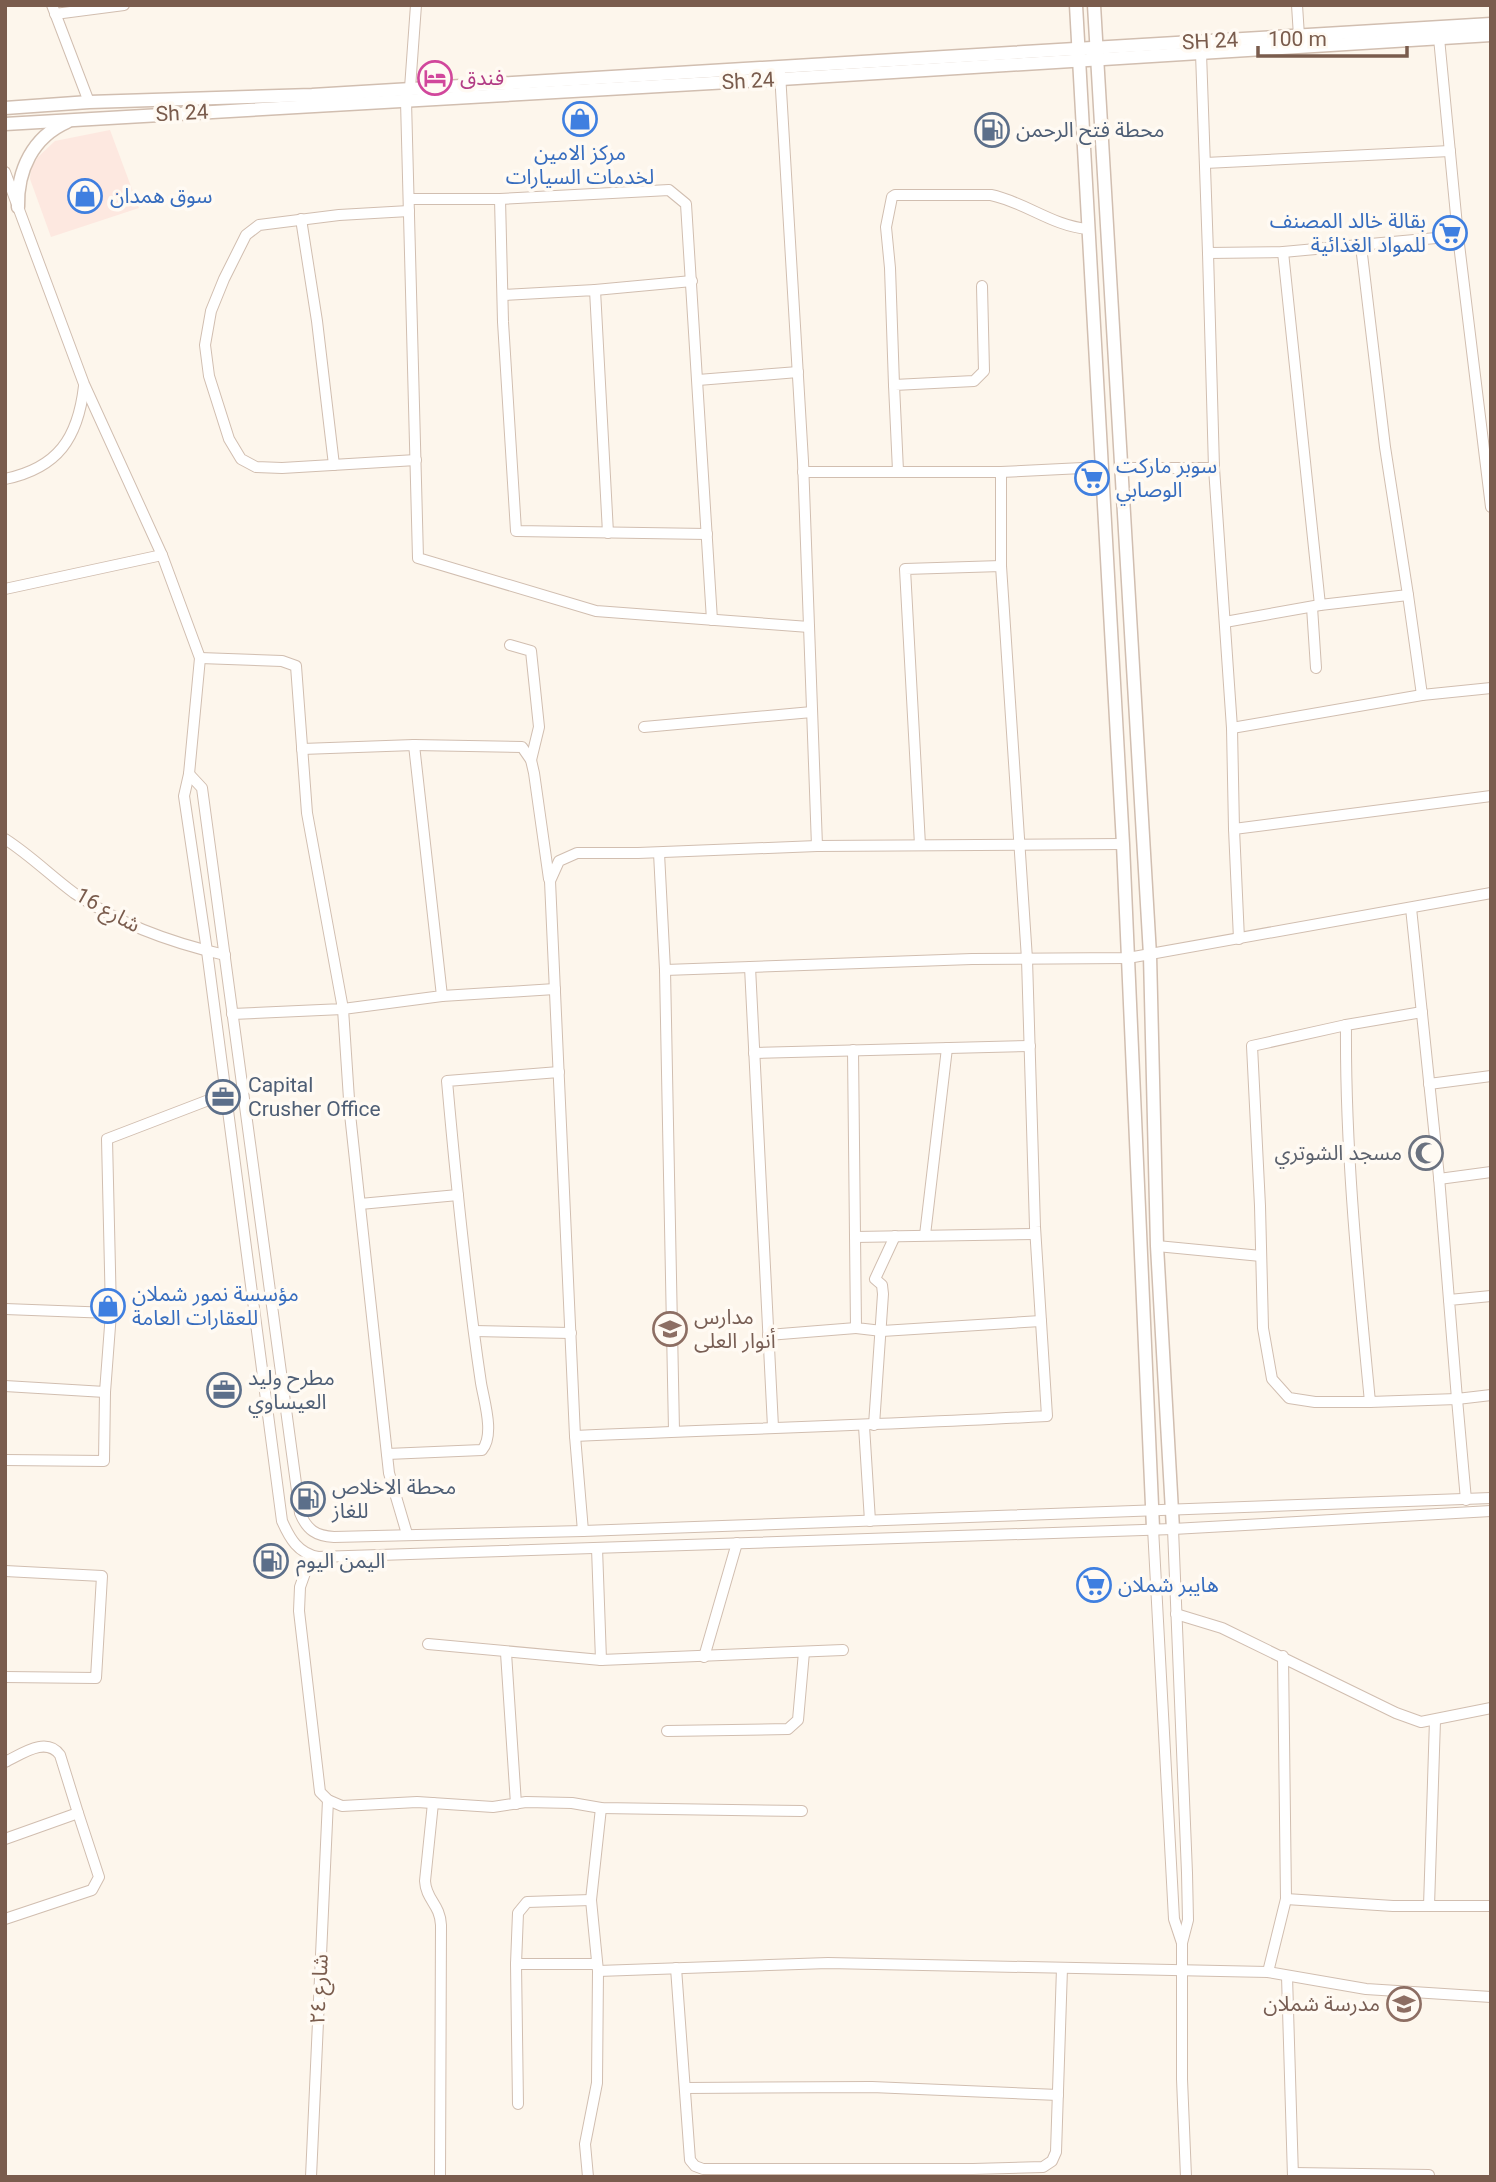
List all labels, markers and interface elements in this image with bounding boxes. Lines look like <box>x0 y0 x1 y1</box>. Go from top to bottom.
scale bar <box>1258 14 1407 58</box>
text: 100 m <box>1268 27 1327 51</box>
street label: SH 24 <box>1181 28 1239 54</box>
hotel icon: فندق <box>416 59 454 97</box>
place label: فندق <box>460 66 504 90</box>
street label: Sh 24 <box>721 68 775 94</box>
street label: Sh 24 <box>155 100 209 126</box>
shop icon: مركز الامين لخدمات السيارات <box>561 100 599 138</box>
fuel station icon: محطة فتح الرحمن <box>973 111 1011 149</box>
place label: محطة فتح الرحمن <box>1016 118 1165 145</box>
place label: مركز الامين لخدمات السيارات <box>506 141 654 189</box>
shop icon: سوق همدان <box>66 177 104 215</box>
place label: سوق همدان <box>110 184 213 208</box>
place label: بقالة خالد المصنف للمواد الغذائية <box>1270 209 1426 257</box>
supermarket icon: بقالة خالد المصنف للمواد الغذائية <box>1431 214 1469 252</box>
place label: سوبر ماركت الوصابي <box>1116 454 1217 506</box>
supermarket icon: سوبر ماركت الوصابي <box>1073 459 1111 497</box>
street label: شارع 16 <box>70 883 144 940</box>
place label: Capital Crusher Office <box>248 1073 381 1121</box>
office icon: Capital Crusher Office <box>204 1078 242 1116</box>
mosque icon: مسجد الشوتري <box>1407 1134 1445 1172</box>
place label: مسجد الشوتري <box>1275 1141 1402 1169</box>
place label: مؤسسة نمور شملان للعقارات العامة <box>132 1282 299 1330</box>
shop icon: مؤسسة نمور شملان للعقارات العامة <box>89 1287 127 1325</box>
place label: مدارس أنوار العلى <box>694 1305 776 1353</box>
school or university icon: مدارس أنوار العلى <box>651 1310 689 1348</box>
place label: مطرح وليد العيساوي <box>248 1366 335 1418</box>
office icon: مطرح وليد العيساوي <box>205 1371 243 1409</box>
place label: محطة الاخلاص للغاز <box>331 1475 456 1523</box>
fuel station icon: محطة الاخلاص للغاز <box>289 1480 327 1518</box>
fuel station icon: اليمن اليوم <box>252 1542 290 1580</box>
place label: اليمن اليوم <box>296 1549 385 1577</box>
supermarket icon: هايبر شملان <box>1075 1566 1113 1604</box>
place label: هايبر شملان <box>1118 1573 1219 1597</box>
street label: شارع ٢٤ <box>305 1953 336 2025</box>
school or university icon: مدرسة شملان <box>1385 1985 1423 2023</box>
place label: مدرسة شملان <box>1263 1992 1380 2016</box>

